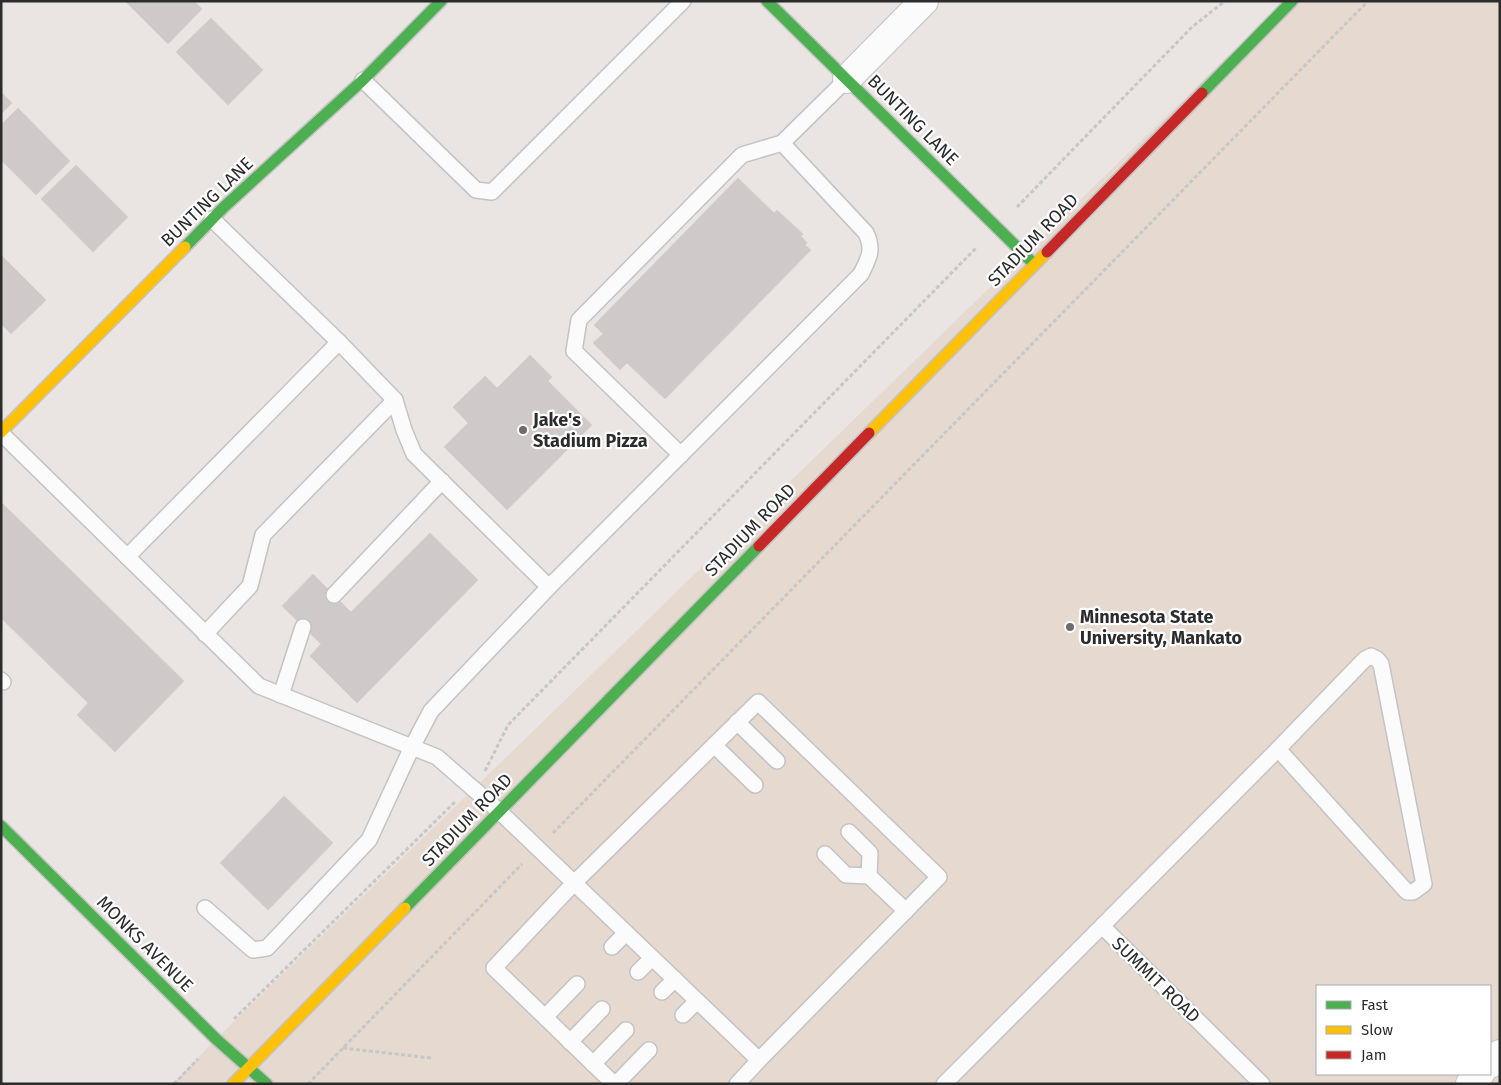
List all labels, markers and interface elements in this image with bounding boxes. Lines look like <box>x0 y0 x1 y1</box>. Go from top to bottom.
street label: BUNTING LANE <box>863 70 963 170</box>
street label: BUNTING LANE <box>156 153 258 251</box>
street label: STADIUM ROAD <box>983 189 1083 291</box>
place label: Jake's Stadium Pizza <box>532 409 648 452</box>
marker: Jake's Stadium Pizza <box>517 424 529 436</box>
street label: STADIUM ROAD <box>700 479 800 581</box>
place label: Minnesota State University, Mankato <box>1080 606 1242 649</box>
marker: Minnesota State University, Mankato <box>1064 621 1076 633</box>
street label: STADIUM ROAD <box>417 769 517 871</box>
street label: MONKS AVENUE <box>92 891 198 997</box>
street label: SUMMIT ROAD <box>1107 932 1205 1028</box>
legend <box>1316 985 1491 1075</box>
text: Fast <box>1361 996 1388 1014</box>
text: Slow <box>1361 1021 1393 1039</box>
text: Jam <box>1361 1046 1387 1064</box>

